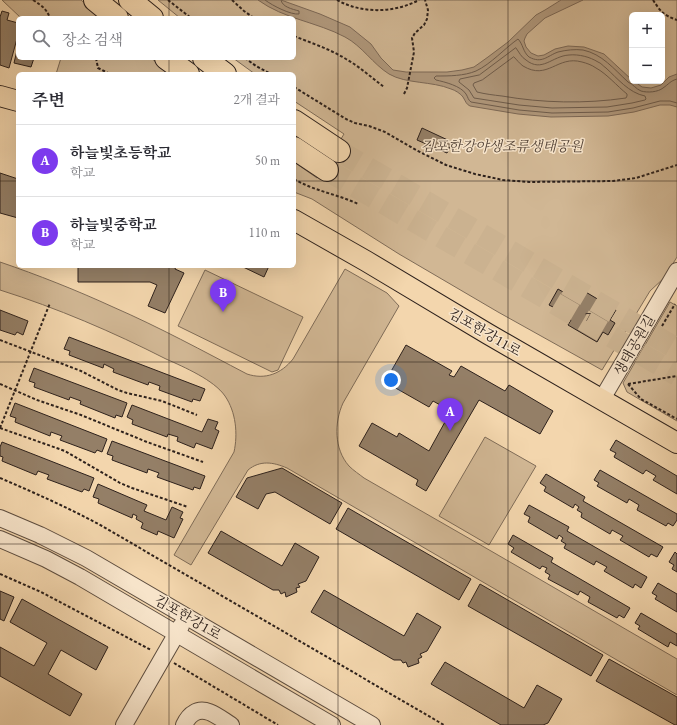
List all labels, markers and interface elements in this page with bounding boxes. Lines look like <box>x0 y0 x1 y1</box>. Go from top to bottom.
map controls <box>629 12 665 84</box>
button: + <box>629 12 665 48</box>
search box <box>16 16 296 60</box>
icon: search <box>30 27 52 49</box>
text: 장소 검색 <box>62 30 123 49</box>
button: − <box>629 48 665 84</box>
text: 주변 <box>32 89 65 111</box>
text: 2개 결과 <box>233 91 280 108</box>
park label: 김포한강야생조류생태공원 <box>421 137 585 155</box>
text: 하늘빛초등학교 <box>70 143 171 162</box>
text: A <box>40 152 50 169</box>
text: 50 m <box>255 152 280 169</box>
text: 학교 <box>70 164 95 181</box>
text: 하늘빛중학교 <box>70 215 157 234</box>
text: B <box>41 224 49 241</box>
text: 110 m <box>249 224 280 241</box>
text: 학교 <box>70 236 95 253</box>
pin: B <box>210 279 236 312</box>
street label: 김포한강11로 <box>445 304 525 360</box>
house number: 7 <box>585 309 591 325</box>
street label: 생태공원길 <box>609 311 659 379</box>
your location <box>381 370 401 390</box>
pin: A <box>437 398 463 431</box>
street label: 김포한강1로 <box>151 591 225 644</box>

